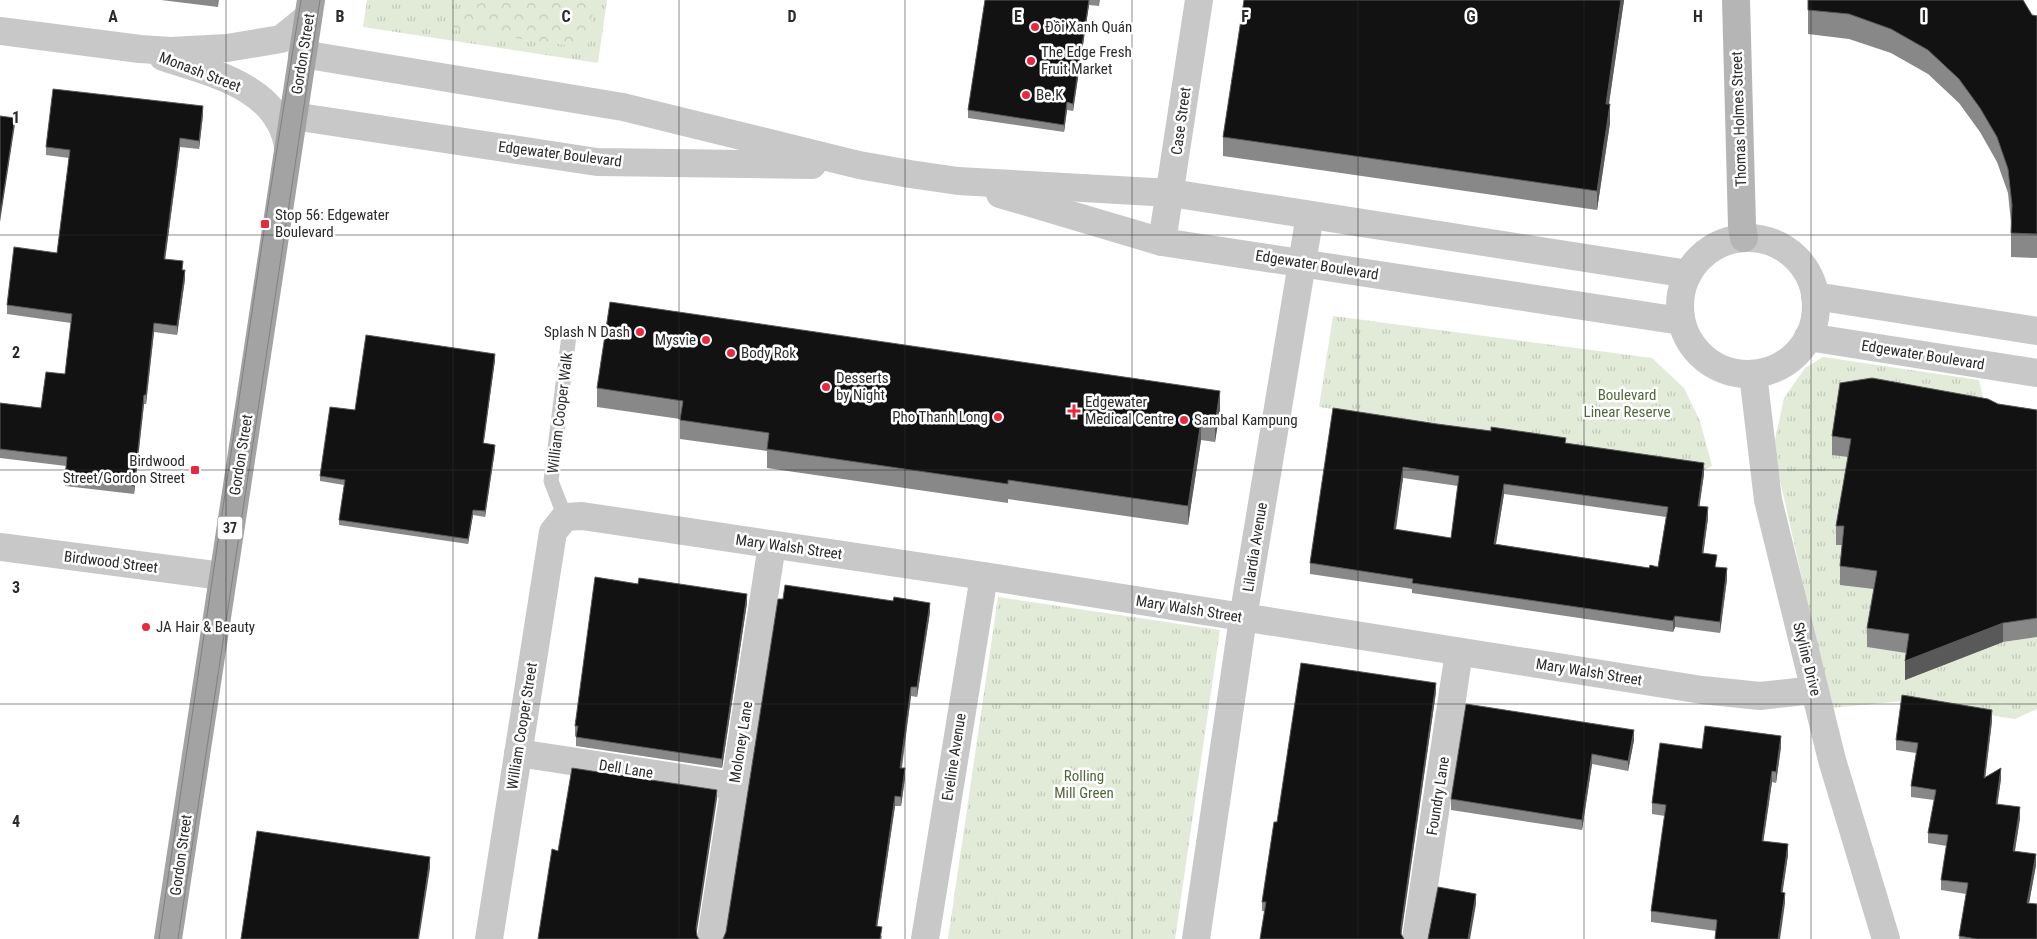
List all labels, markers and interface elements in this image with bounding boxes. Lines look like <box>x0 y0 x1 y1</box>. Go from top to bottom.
text: A <box>108 7 118 26</box>
text: B <box>336 7 345 26</box>
text: C <box>561 7 571 26</box>
text: D <box>787 7 797 26</box>
text: E <box>1014 7 1022 26</box>
text: F <box>1241 7 1249 26</box>
text: G <box>1466 7 1476 26</box>
text: H <box>1693 7 1703 26</box>
text: I <box>1922 7 1926 26</box>
street label: Gordon Street <box>288 12 318 96</box>
place label: Đồi Xanh Quán <box>1045 18 1132 36</box>
marker: Đồi Xanh Quán <box>1029 21 1041 33</box>
place label: The Edge Fresh Fruit Market <box>1041 43 1132 78</box>
street label: Monash Street <box>157 48 243 96</box>
street label: Thomas Holmes Street <box>1728 51 1750 187</box>
marker: The Edge Fresh Fruit Market <box>1025 55 1037 67</box>
place label: Be.K <box>1036 86 1064 104</box>
street label: Case Street <box>1167 86 1195 156</box>
marker: Be.K <box>1020 89 1032 101</box>
text: 1 <box>12 108 20 127</box>
street label: Edgewater Boulevard <box>497 137 623 171</box>
place label: Stop 56: Edgewater Boulevard <box>275 206 390 241</box>
marker: Stop 56: Edgewater Boulevard <box>259 218 271 230</box>
street label: Edgewater Boulevard <box>1254 246 1380 284</box>
place label: Splash N Dash <box>544 323 630 341</box>
marker: Splash N Dash <box>634 326 646 338</box>
place label: Mysvie <box>655 331 696 349</box>
marker: Mysvie <box>700 334 712 346</box>
street label: Edgewater Boulevard <box>1860 336 1986 374</box>
text: 2 <box>12 343 20 362</box>
place label: Body Rok <box>741 344 796 362</box>
marker: Body Rok <box>725 347 737 359</box>
street label: William Cooper Walk <box>544 351 576 474</box>
place label: Desserts by Night <box>836 369 889 404</box>
marker: Desserts by Night <box>820 381 832 393</box>
park label: Boulevard Linear Reserve <box>1584 386 1671 421</box>
place label: Edgewater Medical Centre <box>1085 393 1174 428</box>
marker: Edgewater Medical Centre <box>1067 404 1081 418</box>
place label: Pho Thanh Long <box>892 408 988 426</box>
marker: Pho Thanh Long <box>992 411 1004 423</box>
place label: Sambal Kampung <box>1194 411 1298 429</box>
street label: Gordon Street <box>226 413 256 497</box>
marker: Sambal Kampung <box>1178 414 1190 426</box>
place label: Birdwood Street/Gordon Street <box>63 452 185 487</box>
marker: Birdwood Street/Gordon Street <box>189 464 201 476</box>
street label: Lilardia Avenue <box>1239 501 1271 593</box>
road number: 37 <box>218 516 242 540</box>
street label: Mary Walsh Street <box>735 531 843 563</box>
street label: Birdwood Street <box>63 547 159 577</box>
text: 3 <box>12 578 20 597</box>
street label: Mary Walsh Street <box>1135 592 1243 626</box>
place label: JA Hair & Beauty <box>156 618 255 636</box>
street label: Skyline Drive <box>1789 620 1825 698</box>
marker: JA Hair & Beauty <box>140 621 152 633</box>
street label: Mary Walsh Street <box>1535 655 1643 689</box>
street label: William Cooper Street <box>503 661 541 791</box>
street label: Moloney Lane <box>726 700 756 784</box>
street label: Eveline Avenue <box>938 712 970 802</box>
street label: Foundry Lane <box>1423 755 1453 837</box>
street label: Dell Lane <box>598 756 654 782</box>
park label: Rolling Mill Green <box>1054 767 1114 802</box>
text: 4 <box>12 812 20 831</box>
street label: Gordon Street <box>166 813 196 897</box>

